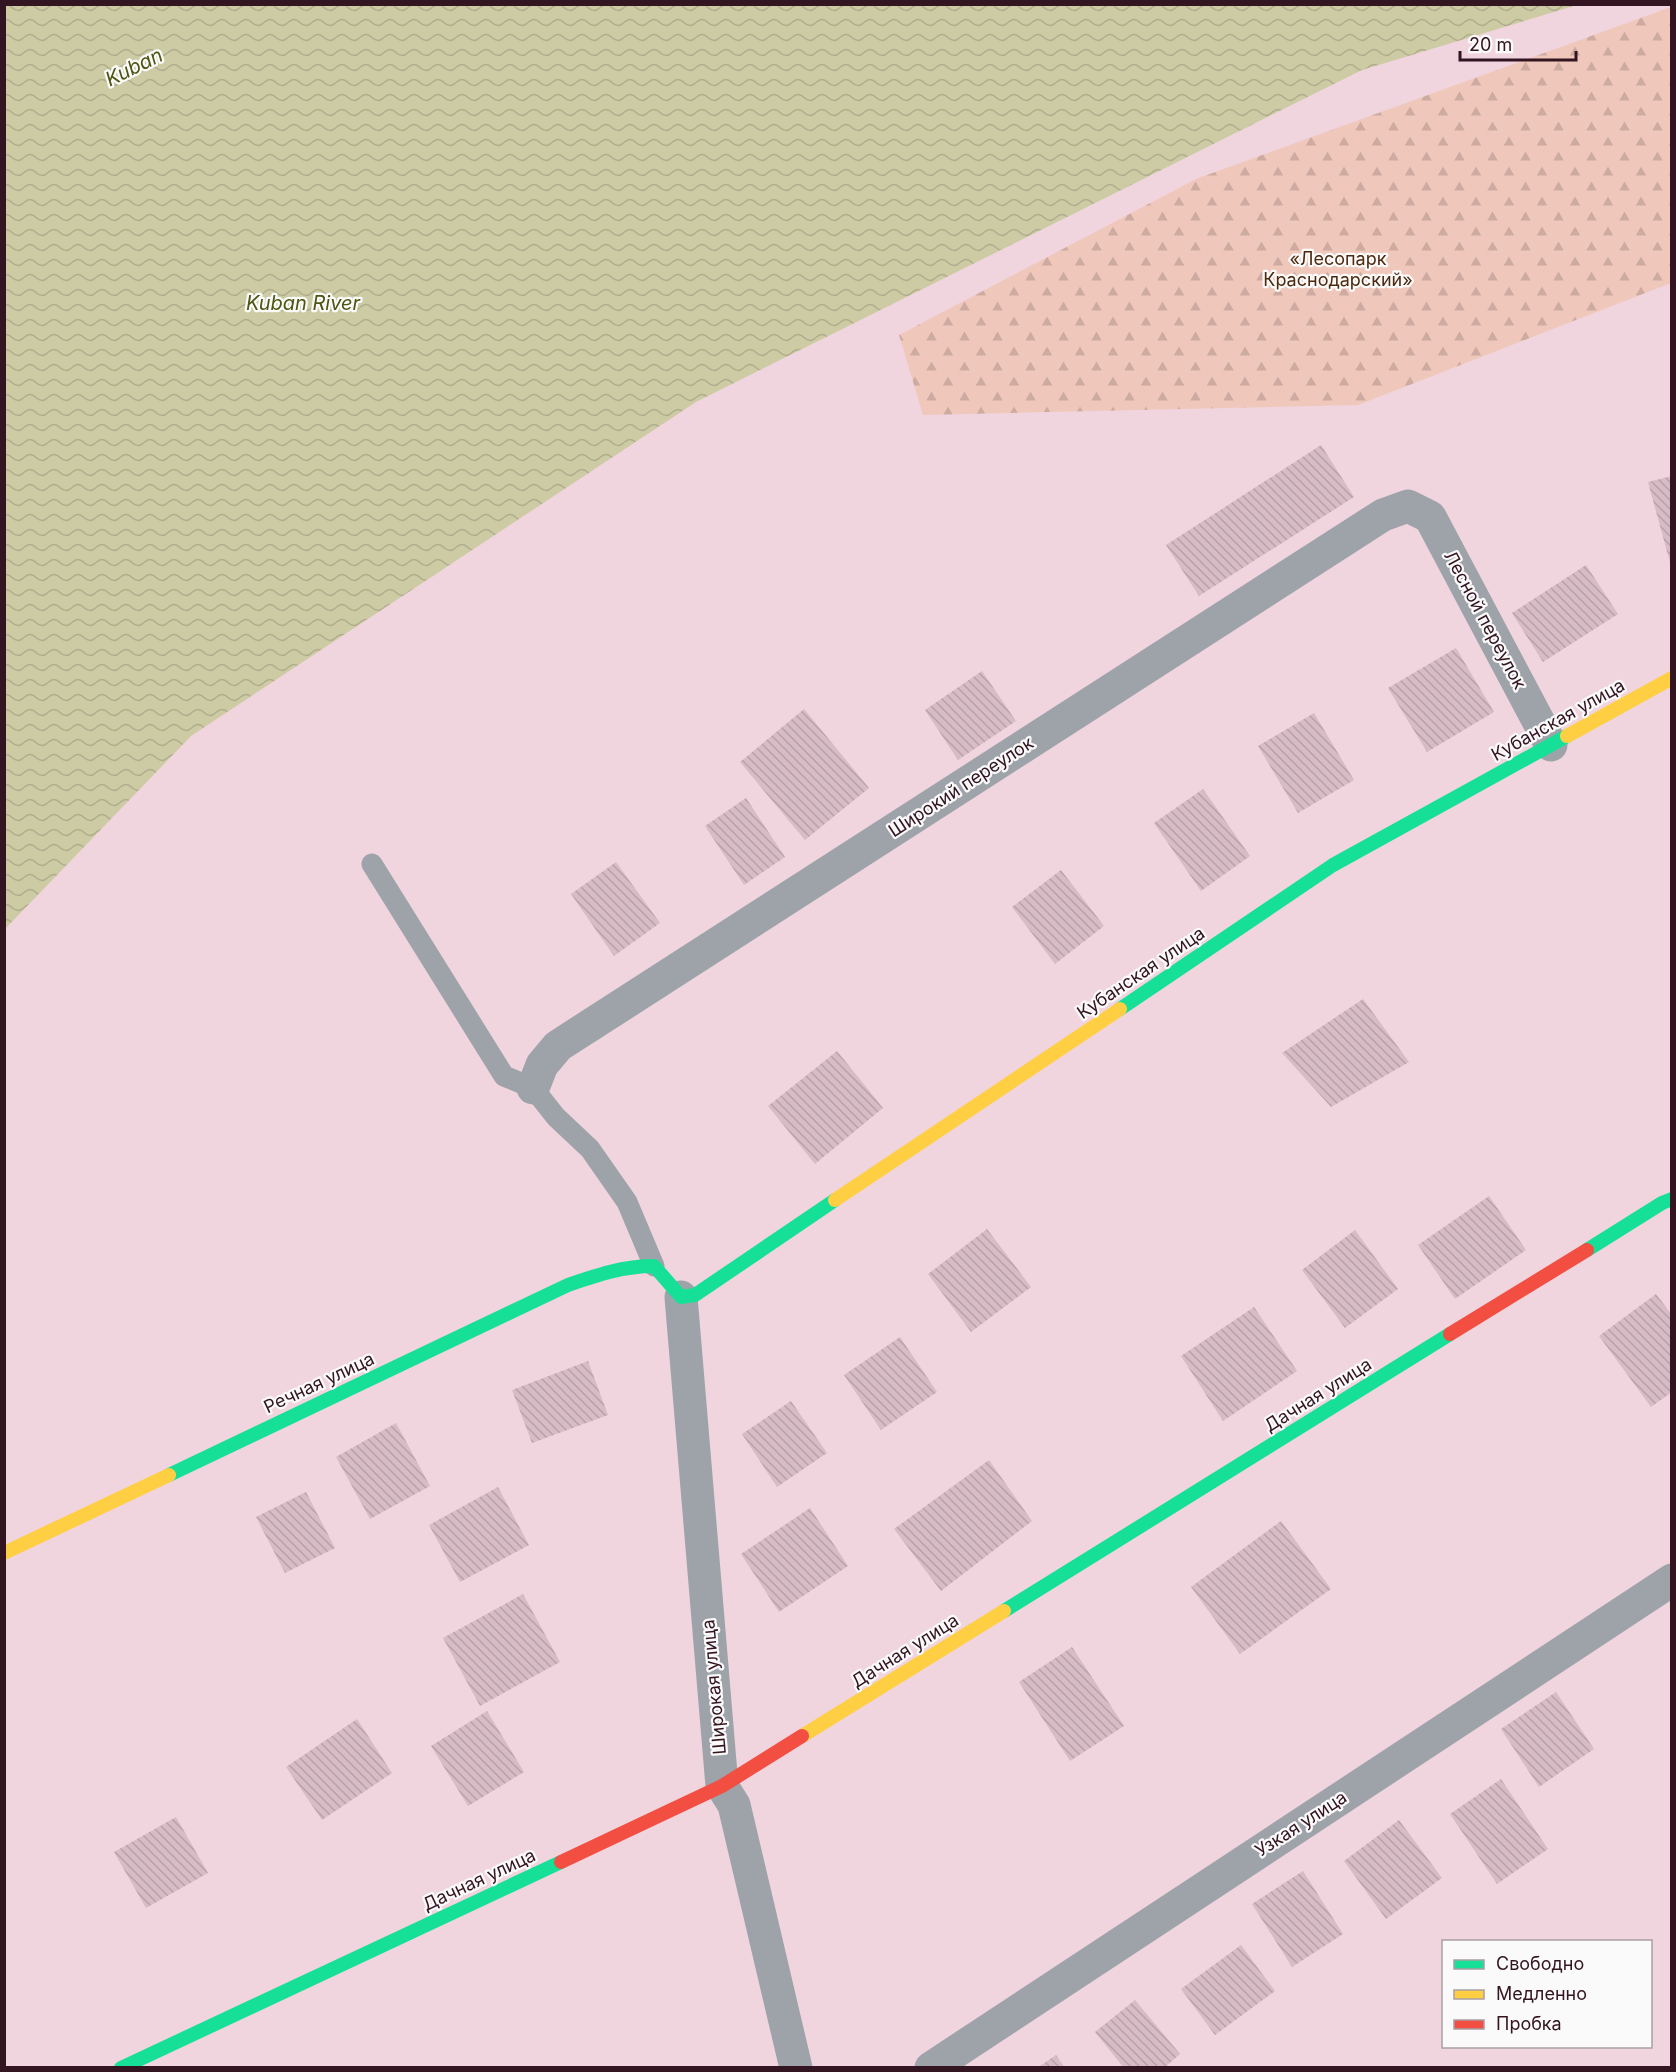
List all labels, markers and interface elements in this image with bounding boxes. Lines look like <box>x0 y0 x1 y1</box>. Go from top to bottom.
scale bar <box>1460 24 1576 62</box>
text: 20 m <box>1469 34 1512 55</box>
water label: Kuban <box>101 43 167 91</box>
park label: «Лесопарк Краснодарский» <box>1263 248 1413 290</box>
water label: Kuban River <box>246 291 361 315</box>
street label: Лесной переулок <box>1440 547 1531 693</box>
street label: Кубанская улица <box>1487 674 1628 765</box>
street label: Широкий переулок <box>884 732 1037 841</box>
street label: Кубанская улица <box>1073 922 1208 1023</box>
street label: Речная улица <box>260 1348 377 1417</box>
street label: Дачная улица <box>1260 1353 1375 1436</box>
street label: Дачная улица <box>847 1609 962 1692</box>
street label: Широкая улица <box>697 1619 730 1756</box>
street label: Узкая улица <box>1251 1786 1350 1861</box>
street label: Дачная улица <box>419 1844 539 1915</box>
legend <box>1442 1940 1652 2048</box>
text: Свободно <box>1496 1953 1584 1974</box>
text: Медленно <box>1496 1983 1587 2004</box>
text: Пробка <box>1496 2013 1562 2034</box>

